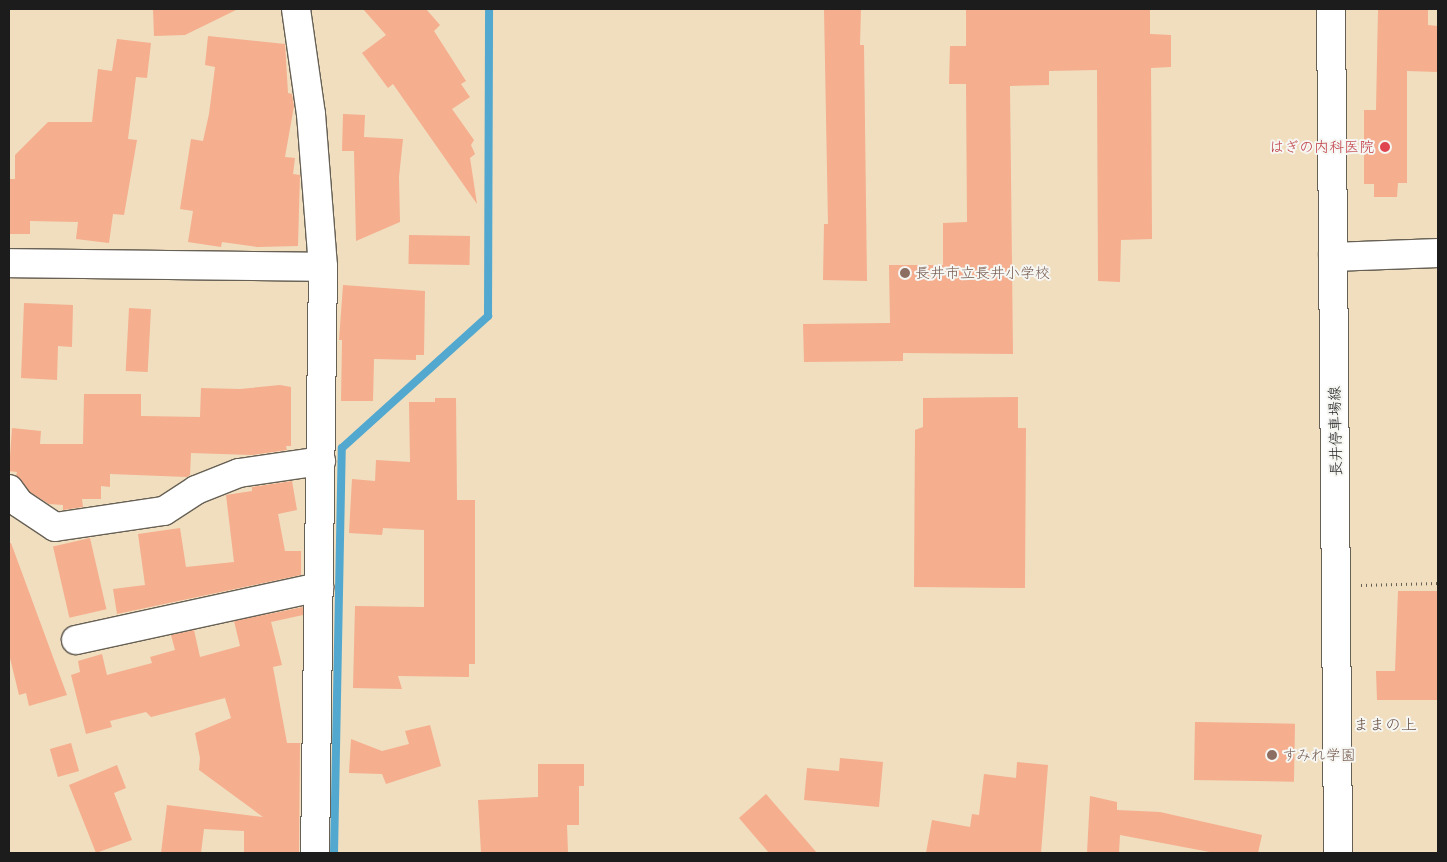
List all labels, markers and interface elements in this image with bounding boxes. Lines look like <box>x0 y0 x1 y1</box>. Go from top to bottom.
place label: はぎの内科医院 <box>1269 138 1374 156</box>
marker: はぎの内科医院 <box>1378 140 1392 154</box>
place label: 長井市立長井小学校 <box>915 264 1050 282</box>
marker: 長井市立長井小学校 <box>899 267 911 279</box>
street label: 長井停車場線 <box>1325 386 1345 476</box>
district label: ままの上 <box>1353 714 1417 734</box>
place label: すみれ学園 <box>1282 746 1357 764</box>
marker: すみれ学園 <box>1266 749 1278 761</box>

